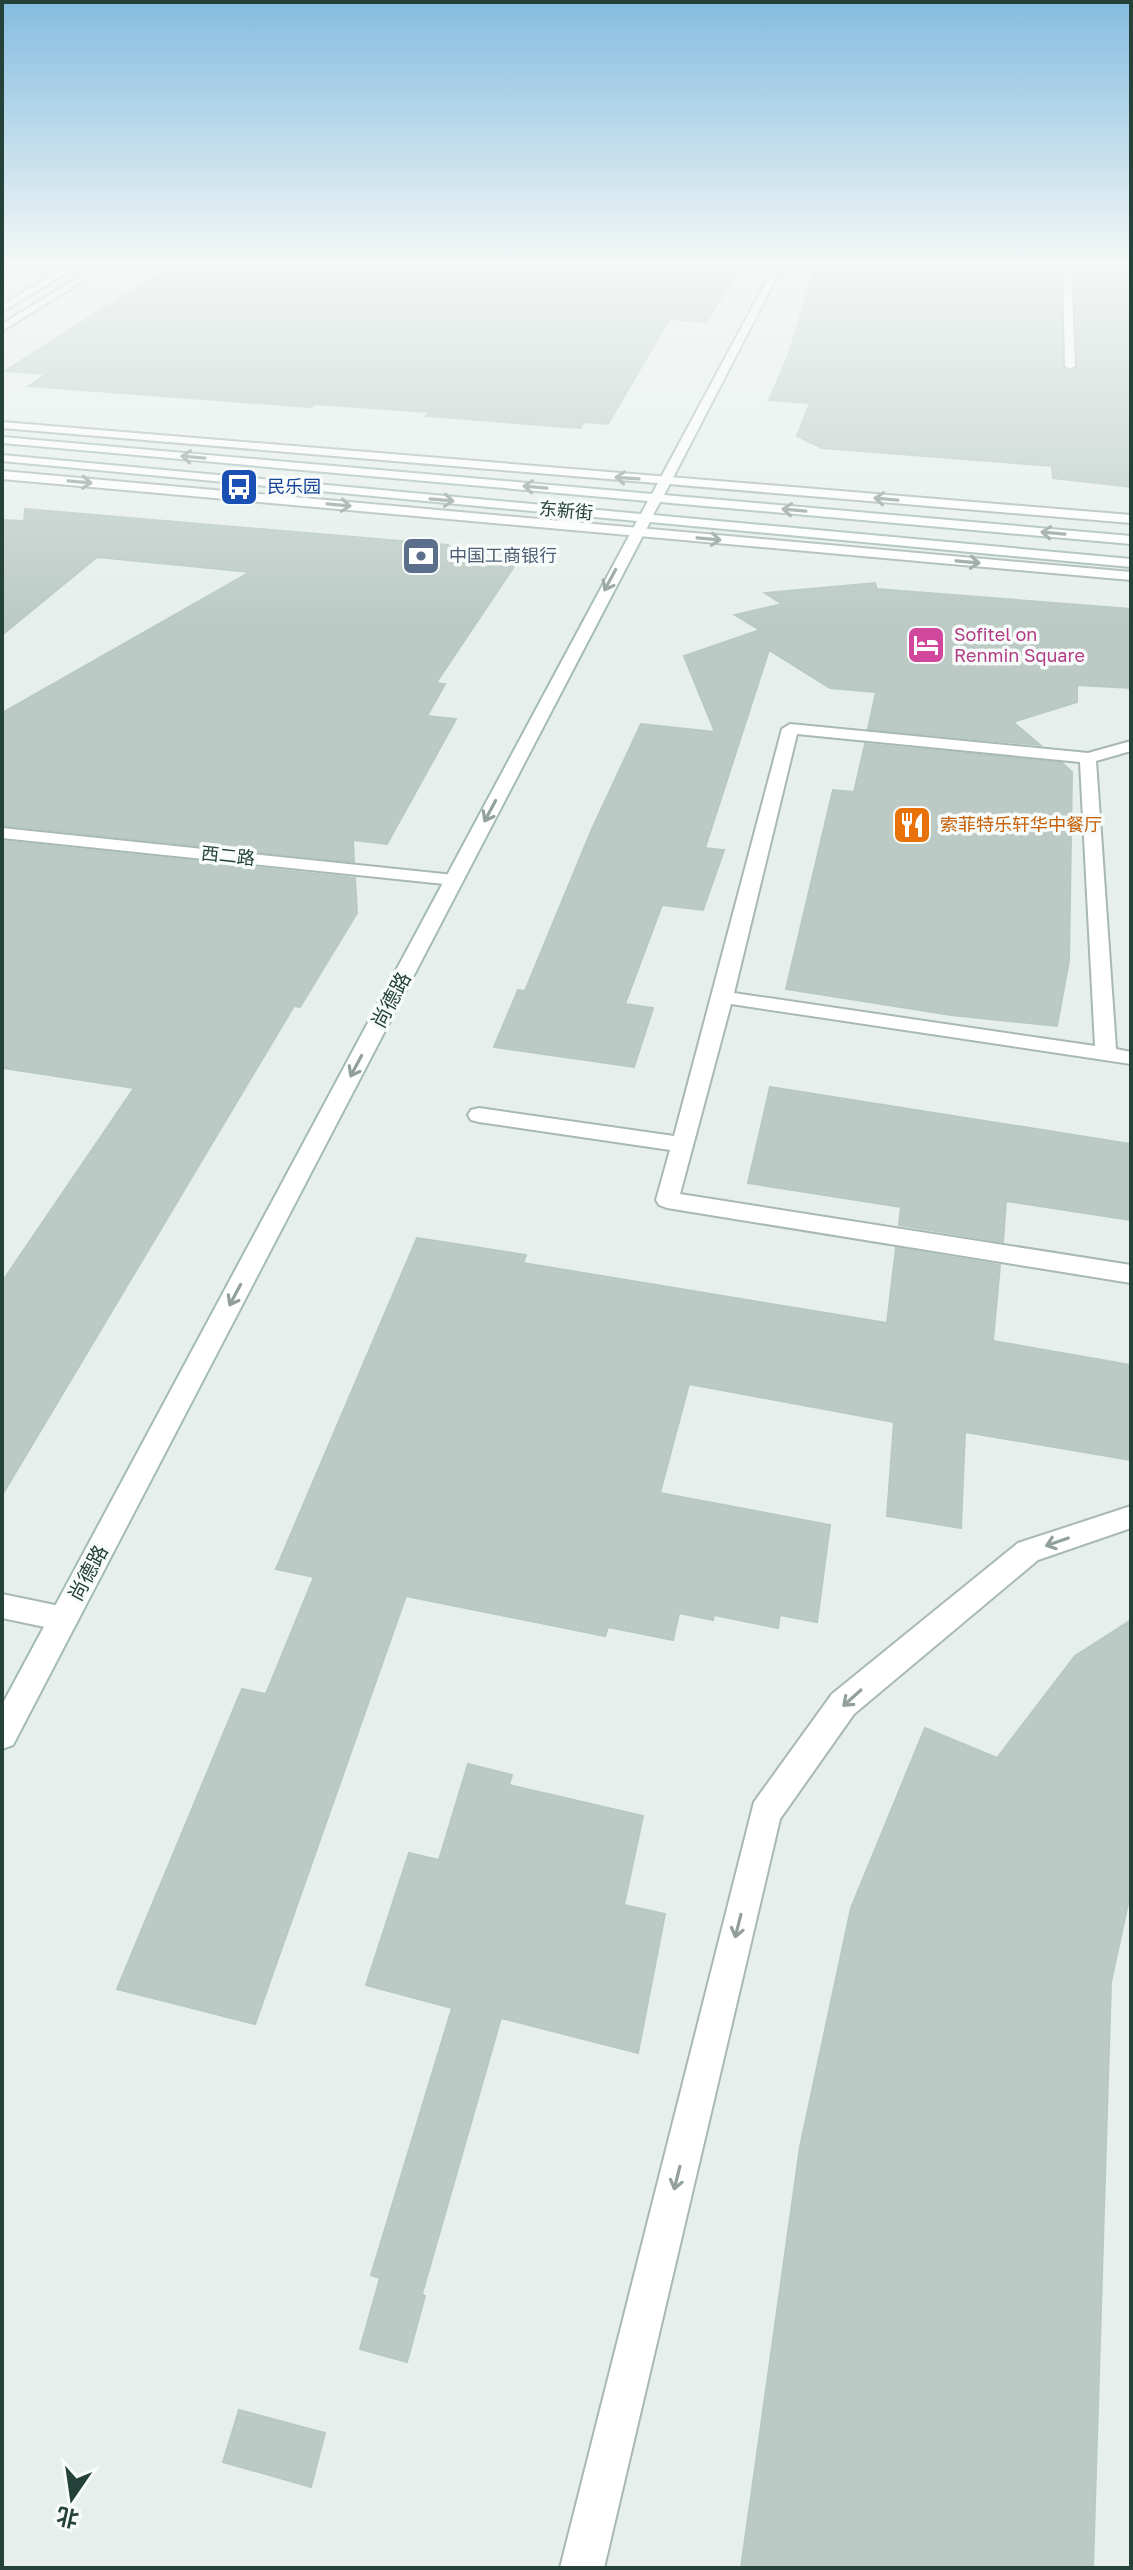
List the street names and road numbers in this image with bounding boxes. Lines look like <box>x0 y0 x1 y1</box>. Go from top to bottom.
street label: 东新街 <box>538 497 594 523</box>
street label: 西二路 <box>200 841 256 869</box>
street label: 尚德路 <box>365 967 415 1032</box>
street label: 尚德路 <box>62 1540 112 1605</box>

